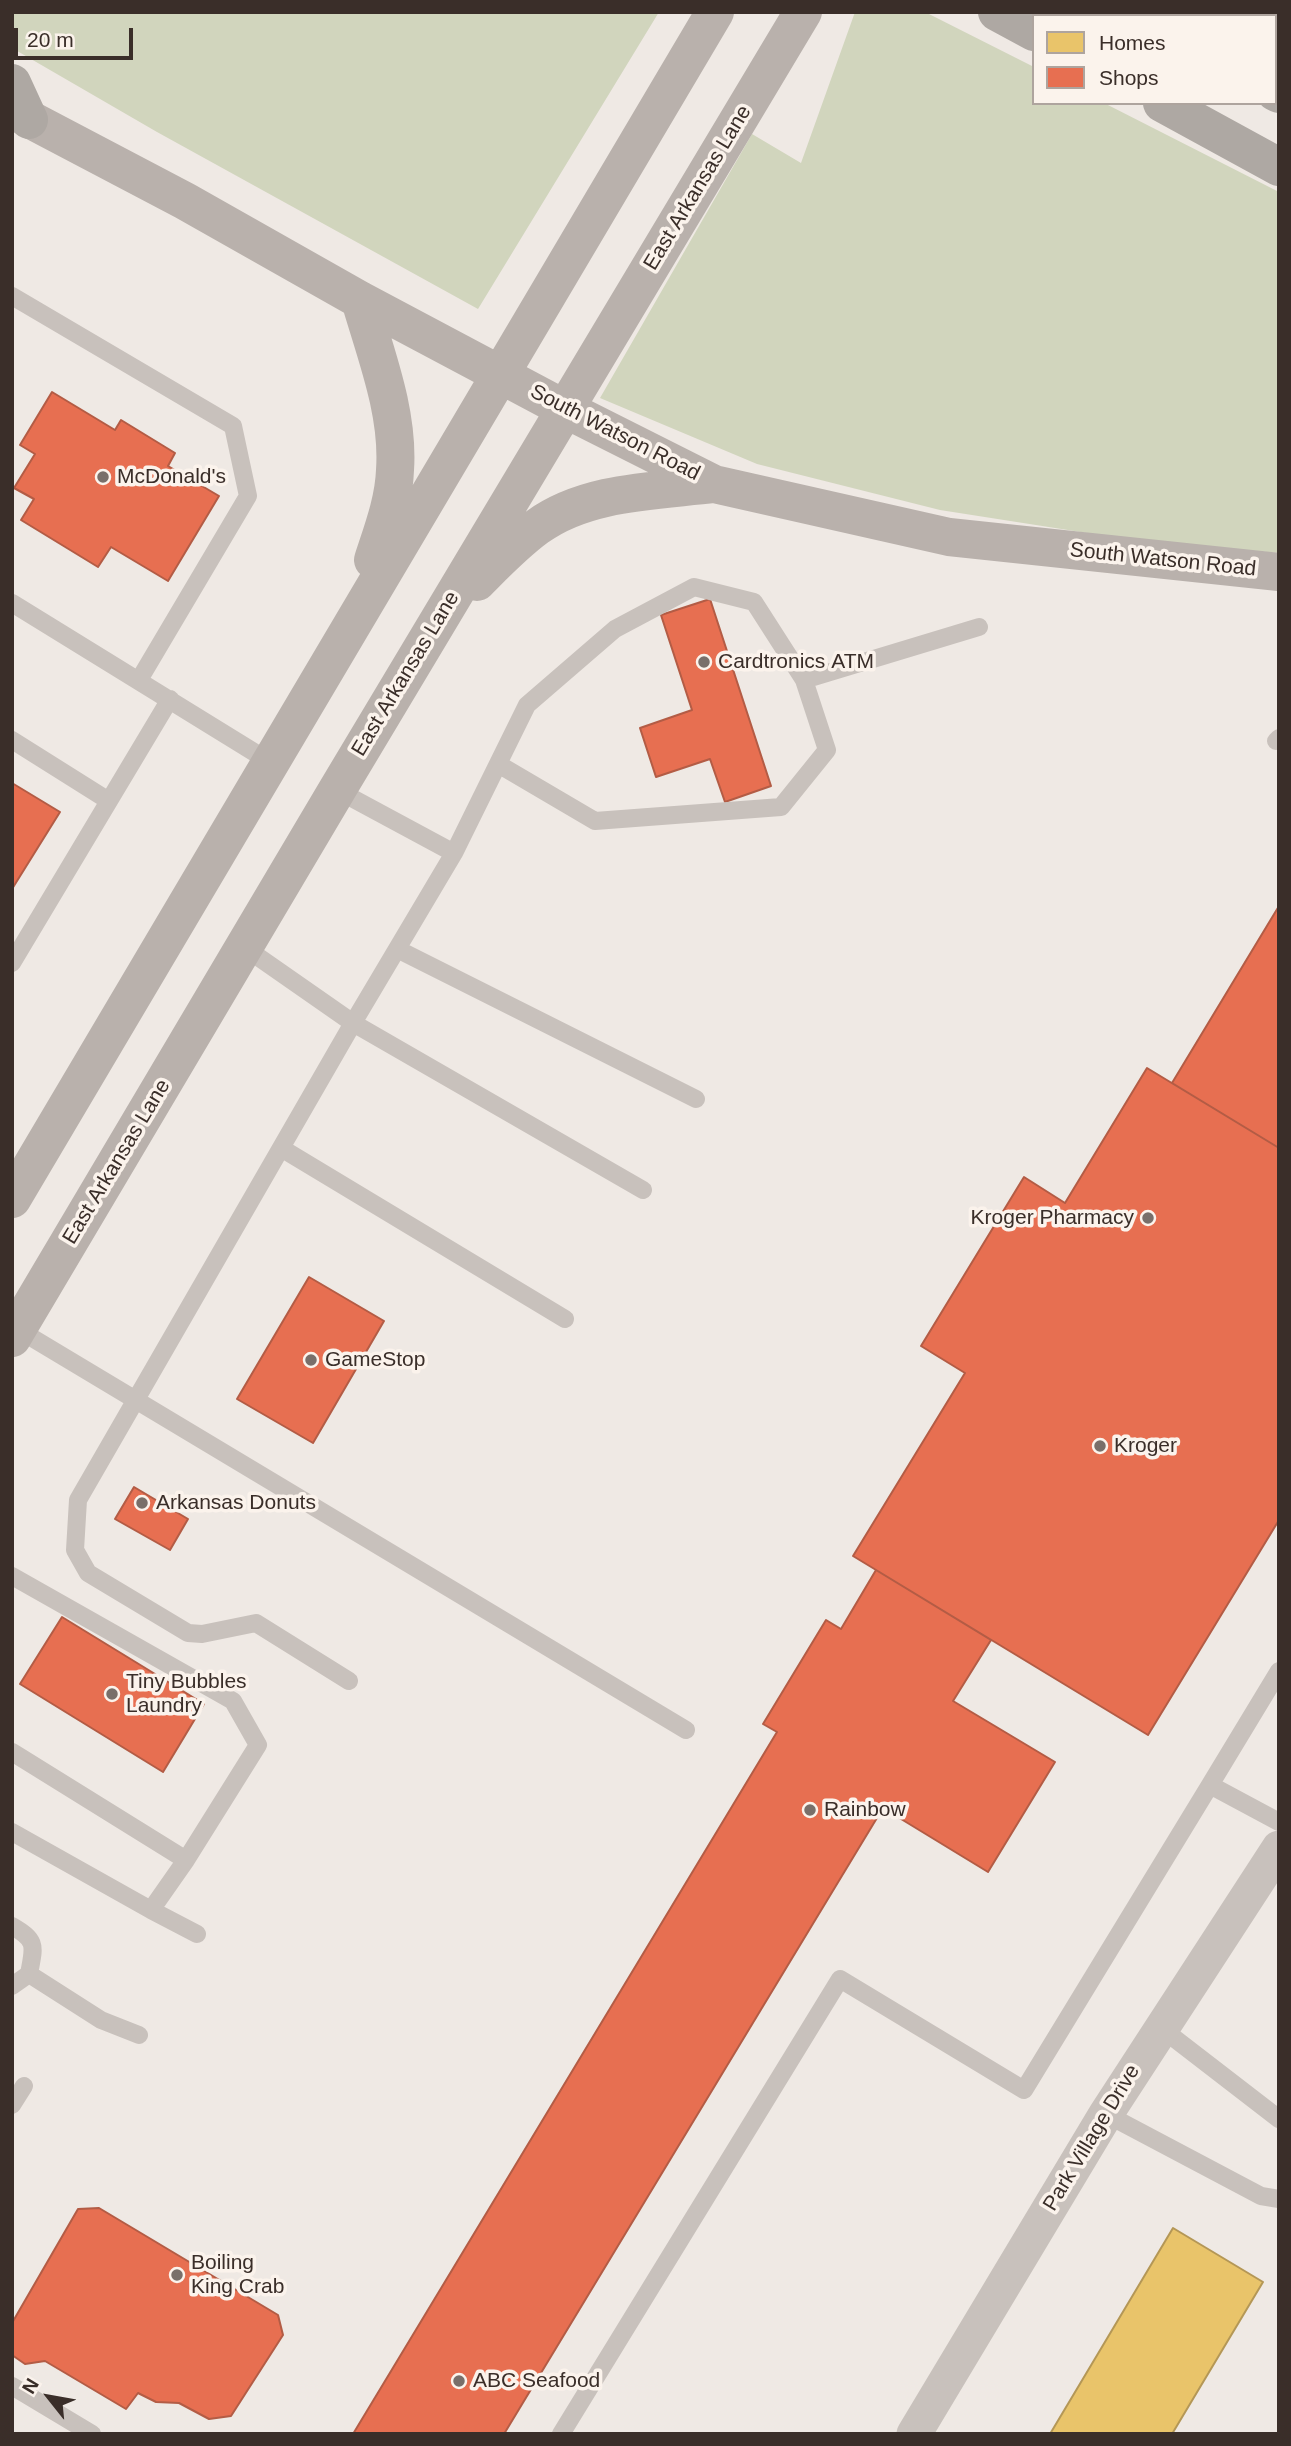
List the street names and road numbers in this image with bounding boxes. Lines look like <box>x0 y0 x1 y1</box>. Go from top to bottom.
street label: East Arkansas Lane <box>639 101 757 275</box>
street label: South Watson Road <box>526 379 704 487</box>
street label: South Watson Road <box>1069 538 1257 582</box>
street label: East Arkansas Lane <box>347 587 465 761</box>
street label: East Arkansas Lane <box>58 1075 176 1249</box>
street label: Park Village Drive <box>1038 2060 1146 2216</box>

